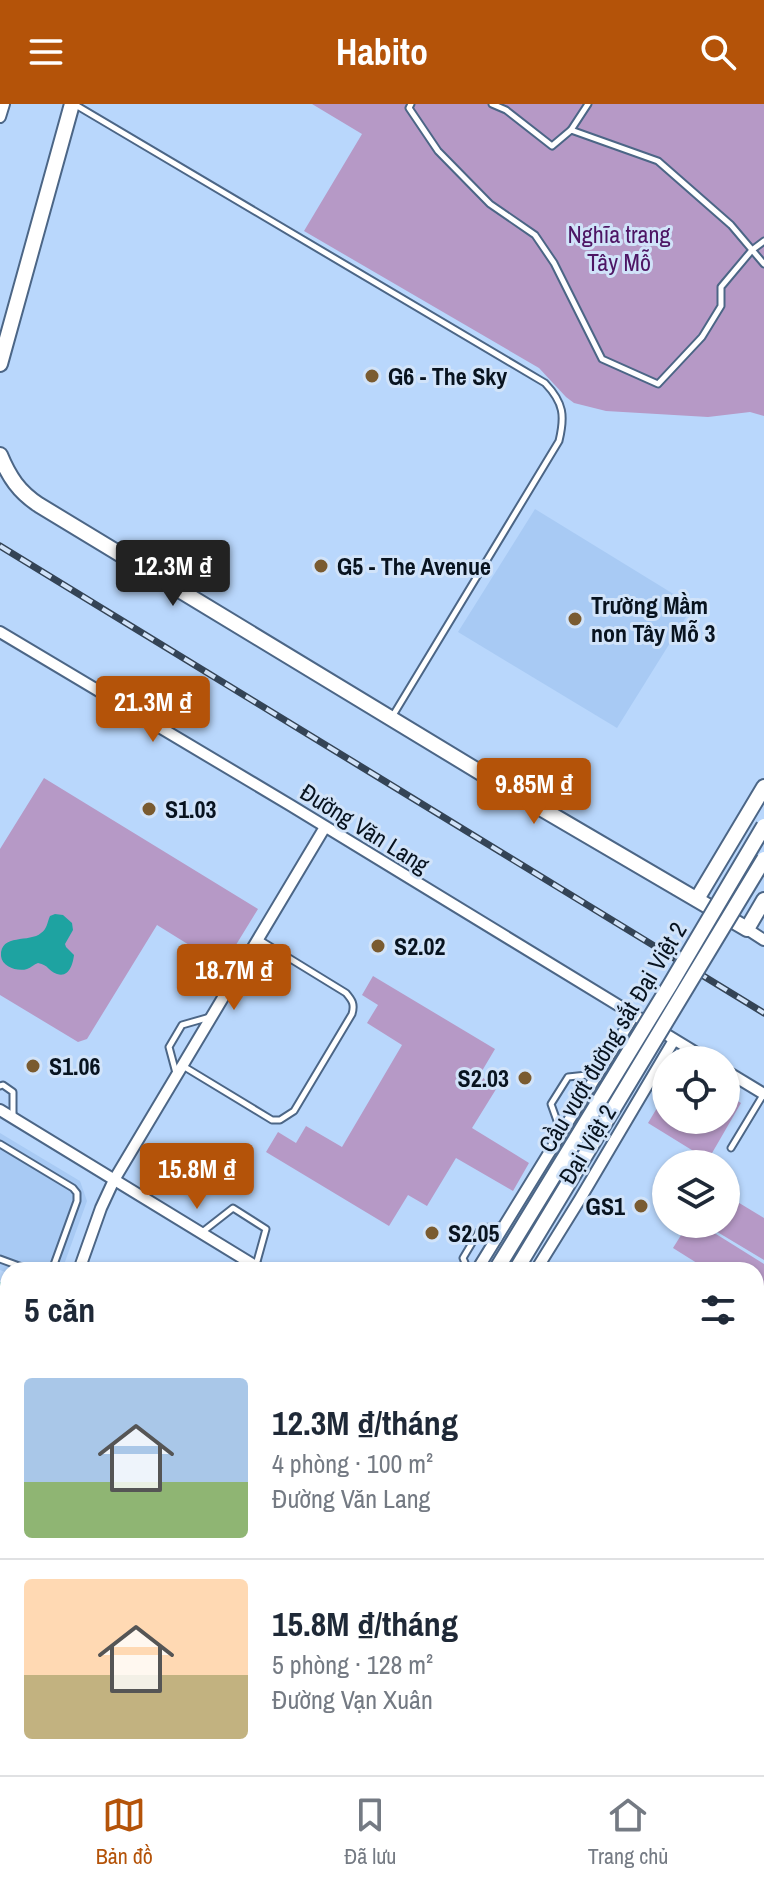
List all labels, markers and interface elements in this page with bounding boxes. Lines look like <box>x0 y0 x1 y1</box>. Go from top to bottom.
text: Habito <box>336 28 428 76</box>
icon: menu <box>24 30 68 74</box>
icon: search <box>696 30 740 74</box>
park label: Nghĩa trang Tây Mỗ <box>568 218 670 278</box>
place label: G6 - The Sky <box>388 360 507 392</box>
marker: G6 - The Sky <box>363 367 381 385</box>
pin: 12.3M ₫ <box>99 540 247 608</box>
text: 12.3M ₫ <box>134 548 212 583</box>
place label: G5 - The Avenue <box>337 550 491 582</box>
marker: G5 - The Avenue <box>312 557 330 575</box>
place label: Trường Mầm non Tây Mỗ 3 <box>591 589 715 649</box>
marker: Trường Mầm non Tây Mỗ 3 <box>566 610 584 628</box>
pin: 21.3M ₫ <box>79 676 227 744</box>
text: 21.3M ₫ <box>114 684 192 719</box>
pin: 9.85M ₫ <box>460 758 608 826</box>
text: 9.85M ₫ <box>495 766 573 801</box>
street label: Đường Văn Lang <box>294 776 436 880</box>
place label: S1.03 <box>165 793 216 825</box>
marker: S1.03 <box>140 800 158 818</box>
street label: Cầu vượt đường sắt Đại Việt 2 <box>532 917 692 1157</box>
place label: S2.02 <box>394 930 445 962</box>
marker: S2.02 <box>369 937 387 955</box>
pin: 18.7M ₫ <box>160 944 308 1012</box>
text: 18.7M ₫ <box>195 952 273 987</box>
map controls <box>652 1046 740 1238</box>
button: locate <box>652 1046 740 1134</box>
place label: S1.06 <box>49 1050 100 1082</box>
marker: S1.06 <box>24 1057 42 1075</box>
place label: S2.03 <box>458 1062 509 1094</box>
marker: S2.03 <box>516 1069 534 1087</box>
street label: Đại Việt 2 <box>552 1099 622 1189</box>
pin: 15.8M ₫ <box>123 1143 271 1211</box>
button: layers <box>652 1150 740 1238</box>
text: 15.8M ₫ <box>158 1151 236 1186</box>
place label: GS1 <box>586 1190 625 1222</box>
marker: GS1 <box>632 1197 650 1215</box>
place label: S2.05 <box>448 1217 499 1249</box>
marker: S2.05 <box>423 1224 441 1242</box>
text: 5 căn <box>24 1287 95 1333</box>
icon: filters <box>696 1288 740 1332</box>
text: 12.3M ₫/tháng <box>272 1400 458 1446</box>
icon: home <box>88 1410 184 1506</box>
text: 4 phòng · 100 m² <box>272 1446 433 1481</box>
text: Đường Văn Lang <box>272 1481 430 1516</box>
text: 15.8M ₫/tháng <box>272 1601 458 1647</box>
icon: home <box>88 1611 184 1707</box>
text: 5 phòng · 128 m² <box>272 1647 433 1682</box>
text: Đường Vạn Xuân <box>272 1682 433 1717</box>
tab: Bản đồ <box>96 1793 153 1871</box>
tab: Đã lưu <box>344 1793 396 1871</box>
tab: Trang chủ <box>588 1793 668 1871</box>

